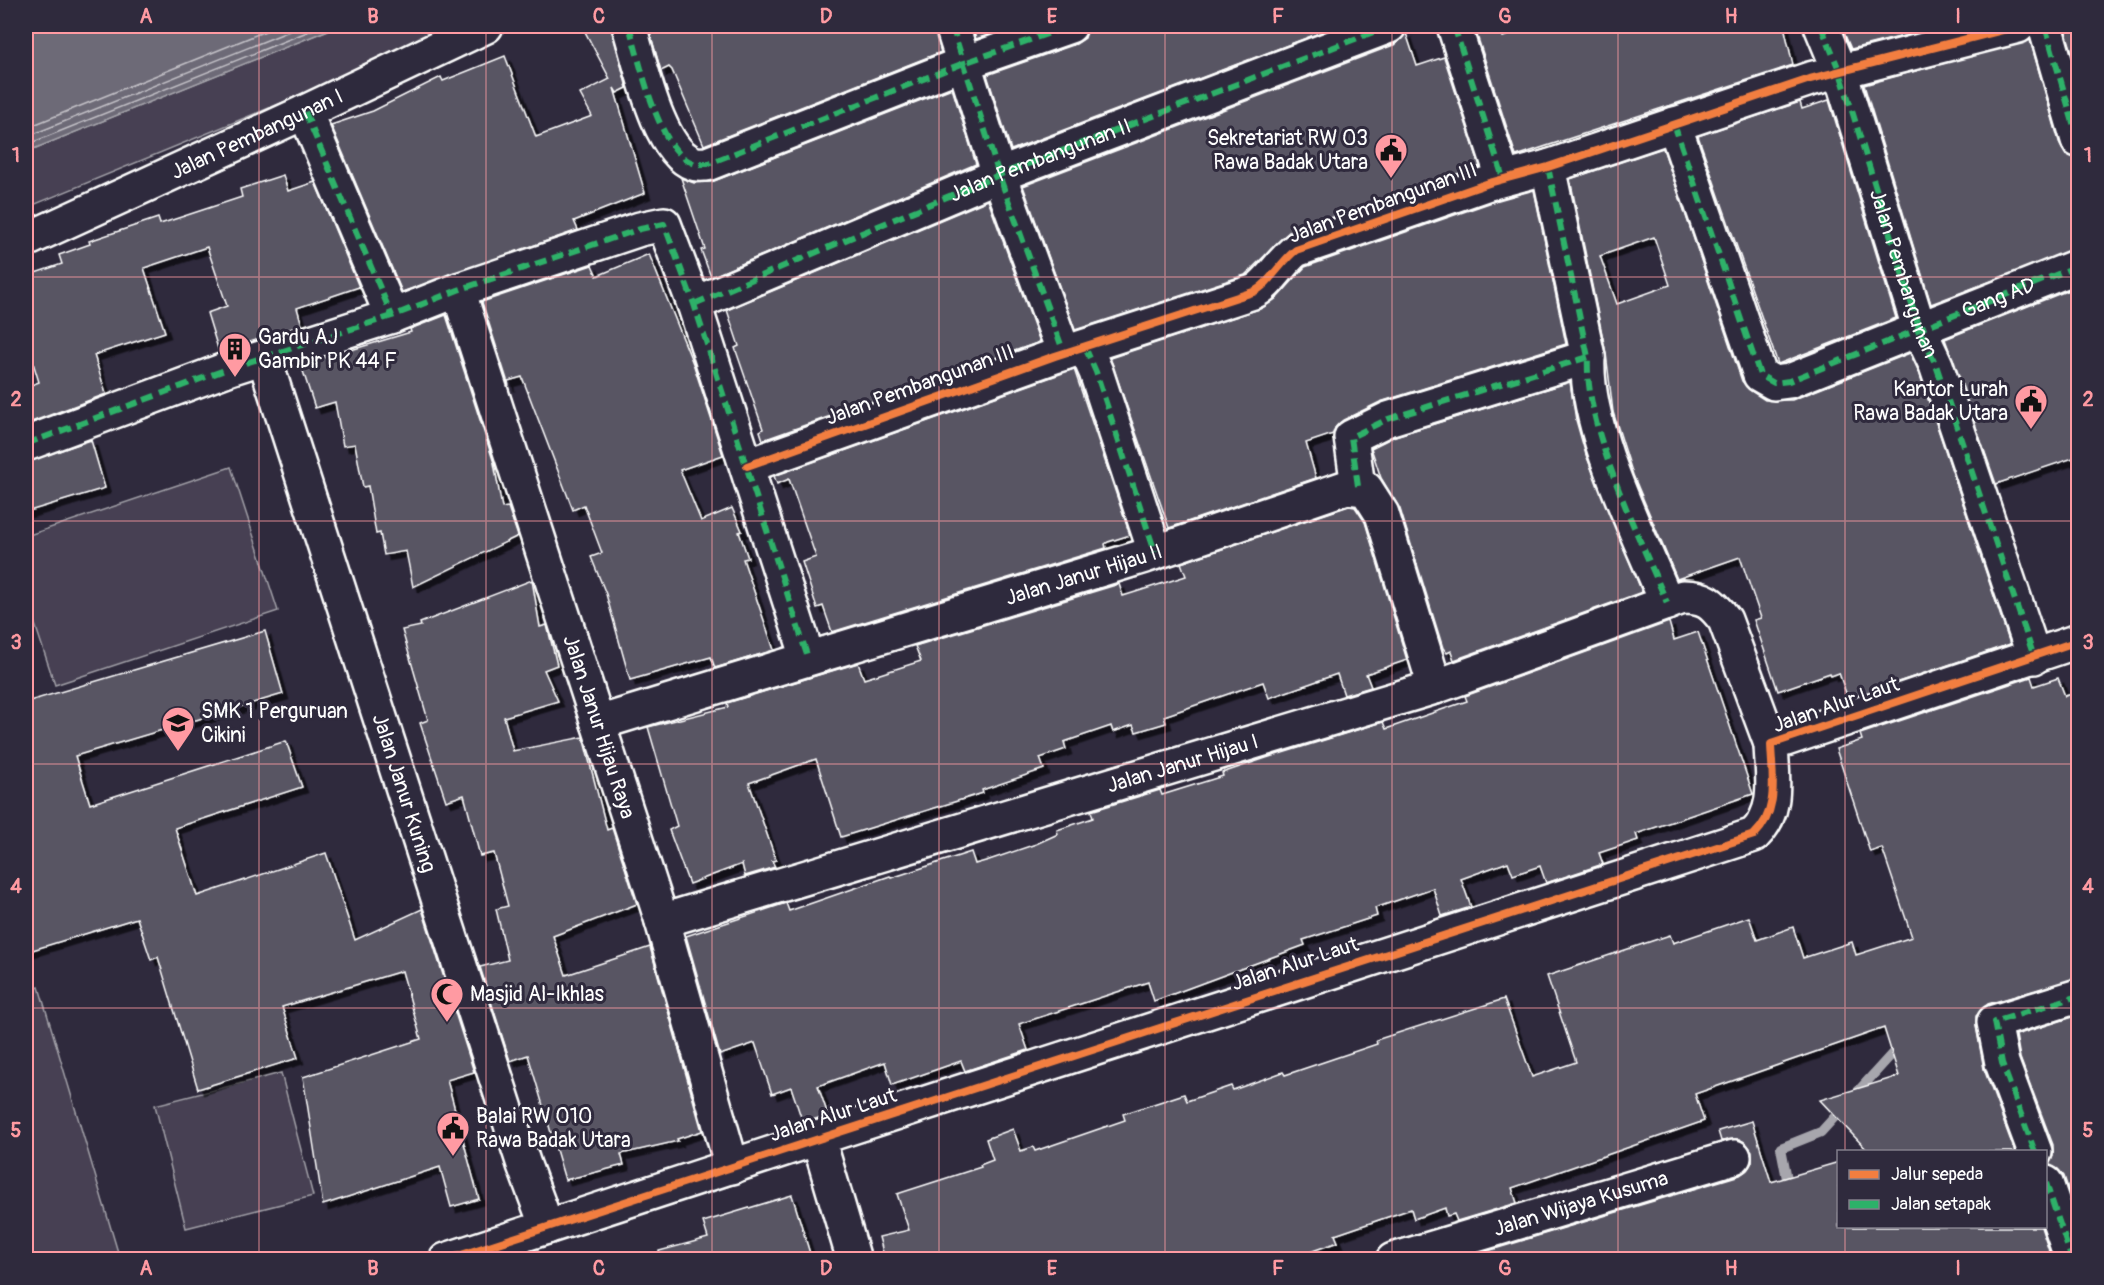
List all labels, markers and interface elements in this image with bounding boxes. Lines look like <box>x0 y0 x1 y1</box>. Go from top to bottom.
text: A <box>140 4 153 29</box>
text: B <box>367 4 379 29</box>
text: C <box>593 4 605 29</box>
text: D <box>820 4 833 29</box>
text: E <box>1047 4 1058 29</box>
text: F <box>1272 4 1284 29</box>
text: G <box>1498 4 1512 29</box>
text: H <box>1725 4 1738 29</box>
text: I <box>1955 4 1961 29</box>
street label: Jalan Pembangunan I <box>166 82 347 185</box>
street label: Jalan Pembangunan II <box>945 112 1135 208</box>
place label: Sekretariat RW 03 Rawa Badak Utara <box>1207 125 1368 176</box>
public building icon: Sekretariat RW 03 Rawa Badak Utara <box>1373 132 1409 179</box>
text: 1 <box>12 143 20 168</box>
text: 1 <box>2084 143 2092 168</box>
street label: Jalan Pembangunan III <box>1285 156 1481 250</box>
street label: Jalan Pembangunan <box>1863 186 1944 362</box>
street label: Gang AD <box>1958 271 2039 324</box>
place label: Gardu AJ Gambir PK 44 F <box>258 324 397 375</box>
building icon: Gardu AJ Gambir PK 44 F <box>217 331 253 378</box>
street label: Jalan Pembangunan III <box>822 338 1018 432</box>
place label: Kantor Lurah Rawa Badak Utara <box>1853 376 2008 427</box>
public building icon: Kantor Lurah Rawa Badak Utara <box>2013 383 2049 430</box>
text: 2 <box>10 387 22 412</box>
text: 2 <box>2082 387 2094 412</box>
street label: Jalan Janur Hijau II <box>1002 538 1166 611</box>
text: 3 <box>10 630 22 655</box>
text: 3 <box>2082 630 2094 655</box>
street label: Jalan Janur Hijau Raya <box>557 631 642 822</box>
street label: Jalan Alur Laut <box>1769 671 1903 739</box>
place label: SMK 1 Perguruan Cikini <box>201 698 348 749</box>
school or university icon: SMK 1 Perguruan Cikini <box>160 705 196 752</box>
street label: Jalan Janur Kuning <box>366 710 442 876</box>
street label: Jalan Janur Hijau I <box>1104 728 1262 799</box>
text: 4 <box>10 874 22 899</box>
text: 4 <box>2082 874 2094 899</box>
street label: Jalan Alur Laut <box>1228 931 1362 997</box>
mosque icon: Masjid Al-Ikhlas <box>429 976 465 1023</box>
place label: Masjid Al-Ikhlas <box>470 981 605 1008</box>
street label: Jalan Alur Laut <box>766 1082 900 1148</box>
place label: Balai RW 010 Rawa Badak Utara <box>476 1103 631 1154</box>
public building icon: Balai RW 010 Rawa Badak Utara <box>435 1110 471 1157</box>
text: 5 <box>11 1118 22 1143</box>
text: 5 <box>2083 1118 2094 1143</box>
legend <box>1837 1150 2047 1228</box>
text: Jalur sepeda <box>1891 1163 1983 1186</box>
street label: Jalan Wijaya Kusuma <box>1490 1164 1671 1242</box>
text: Jalan setapak <box>1891 1193 1992 1216</box>
text: A <box>140 1256 153 1281</box>
text: B <box>367 1256 379 1281</box>
text: C <box>593 1256 605 1281</box>
text: D <box>820 1256 833 1281</box>
text: E <box>1047 1256 1058 1281</box>
text: F <box>1272 1256 1284 1281</box>
text: G <box>1498 1256 1512 1281</box>
text: H <box>1725 1256 1738 1281</box>
text: I <box>1955 1256 1961 1281</box>

